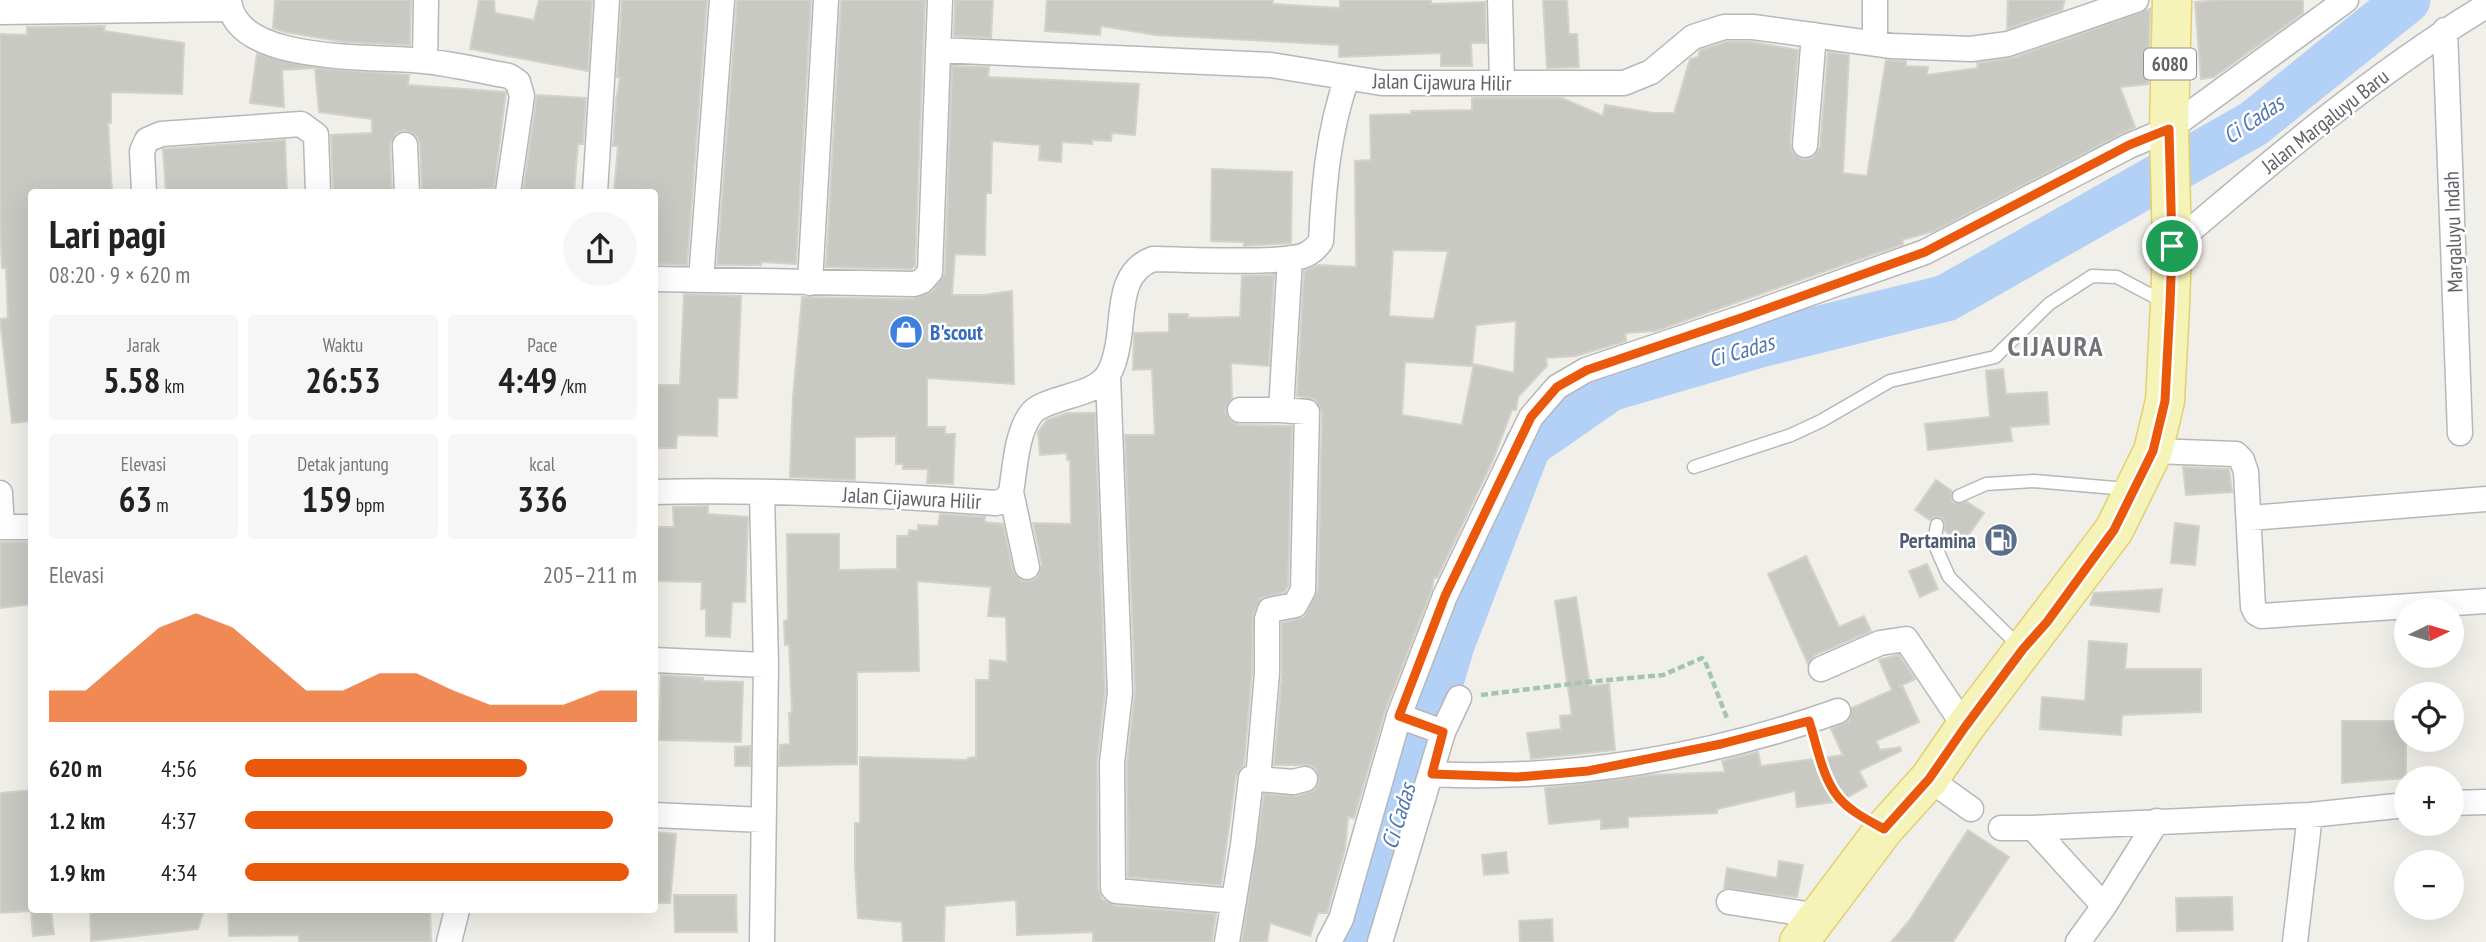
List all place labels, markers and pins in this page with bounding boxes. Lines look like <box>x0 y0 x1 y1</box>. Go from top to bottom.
pin <box>2142 216 2202 276</box>
shop icon: B'scout <box>887 313 925 351</box>
place label: B'scout <box>930 319 983 346</box>
fuel station icon: Pertamina <box>1982 521 2020 559</box>
place label: Pertamina <box>1899 527 1976 554</box>

